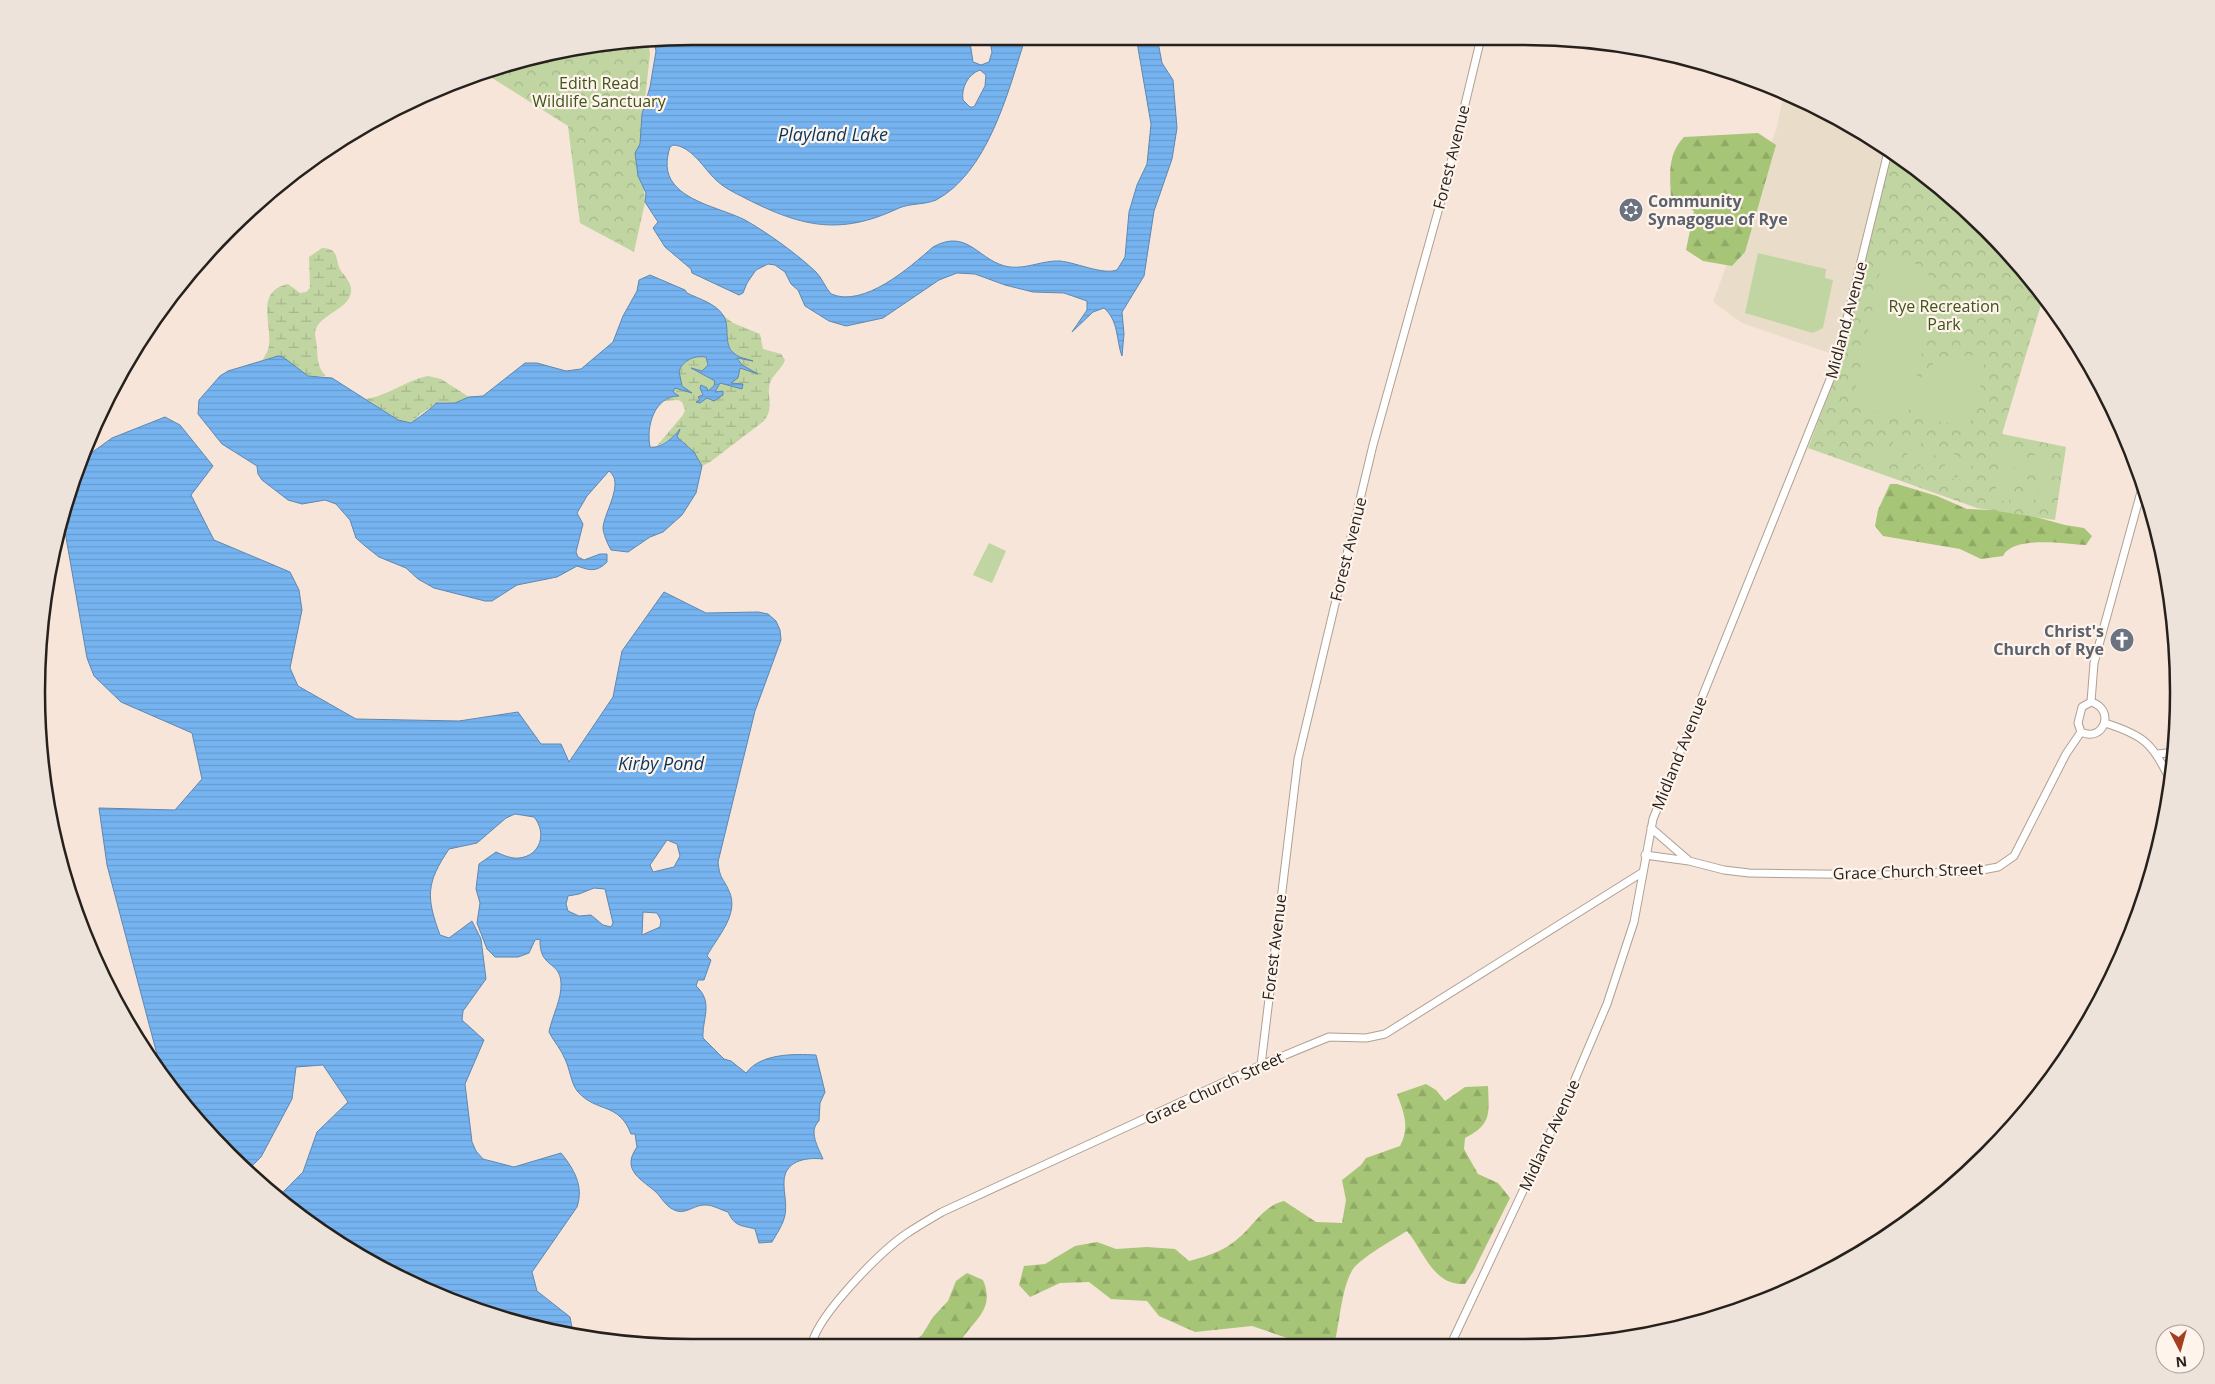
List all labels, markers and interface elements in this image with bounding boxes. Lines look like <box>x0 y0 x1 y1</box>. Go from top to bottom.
park label: Edith Read Wildlife Sanctuary <box>532 72 667 112</box>
street label: Forest Avenue <box>1427 103 1475 211</box>
water label: Playland Lake <box>778 122 888 146</box>
place label: Community Synagogue of Rye <box>1648 190 1788 230</box>
synagogue icon: Community Synagogue of Rye <box>1618 197 1644 223</box>
street label: Midland Avenue <box>1820 259 1872 381</box>
park label: Rye Recreation Park <box>1888 295 2000 335</box>
street label: Forest Avenue <box>1324 495 1372 603</box>
place label: Christ's Church of Rye <box>1993 620 2104 660</box>
church icon: Christ's Church of Rye <box>2109 627 2135 653</box>
street label: Midland Avenue <box>1646 693 1712 813</box>
water label: Kirby Pond <box>618 751 705 775</box>
street label: Grace Church Street <box>1832 857 1984 885</box>
street label: Forest Avenue <box>1257 893 1291 1001</box>
street label: Grace Church Street <box>1141 1046 1287 1130</box>
street label: Midland Avenue <box>1514 1076 1584 1194</box>
north arrow <box>2155 1324 2205 1374</box>
text: N <box>2175 1352 2188 1372</box>

